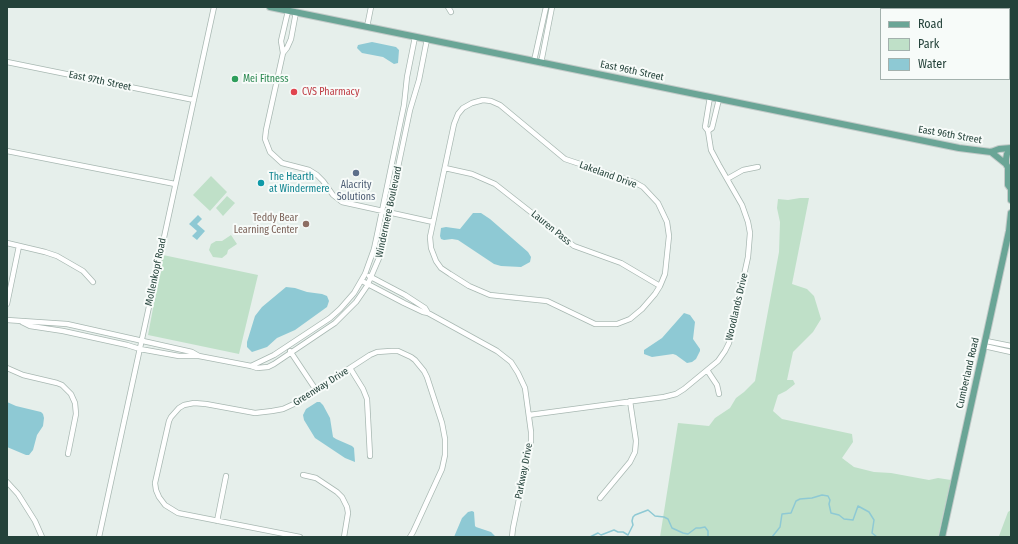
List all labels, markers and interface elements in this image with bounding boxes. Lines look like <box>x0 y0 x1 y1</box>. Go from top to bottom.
legend <box>880 8 1010 80</box>
text: Road <box>918 17 943 31</box>
text: Park <box>918 37 939 51</box>
text: Water <box>918 57 946 71</box>
street label: East 96th Street <box>599 58 665 84</box>
street label: East 97th Street <box>68 69 132 93</box>
place label: Mei Fitness <box>243 73 288 85</box>
marker: Mei Fitness <box>230 74 240 84</box>
place label: CVS Pharmacy <box>302 86 359 98</box>
marker: CVS Pharmacy <box>289 87 299 97</box>
street label: East 96th Street <box>917 123 983 147</box>
street label: Lakeland Drive <box>578 159 638 191</box>
street label: Windermere Boulevard <box>373 165 405 259</box>
marker: Alacrity Solutions <box>351 168 361 178</box>
place label: The Hearth at Windermere <box>269 171 329 194</box>
marker: The Hearth at Windermere <box>256 178 266 188</box>
place label: Alacrity Solutions <box>337 179 375 202</box>
street label: Lauren Pass <box>528 208 574 248</box>
place label: Teddy Bear Learning Center <box>234 212 298 236</box>
marker: Teddy Bear Learning Center <box>301 219 311 229</box>
street label: Mollenkopf Road <box>143 237 169 307</box>
street label: Woodlands Drive <box>723 272 751 342</box>
street label: Cumberland Road <box>954 336 982 410</box>
street label: Greenway Drive <box>291 365 351 409</box>
street label: Parkway Drive <box>513 442 535 500</box>

